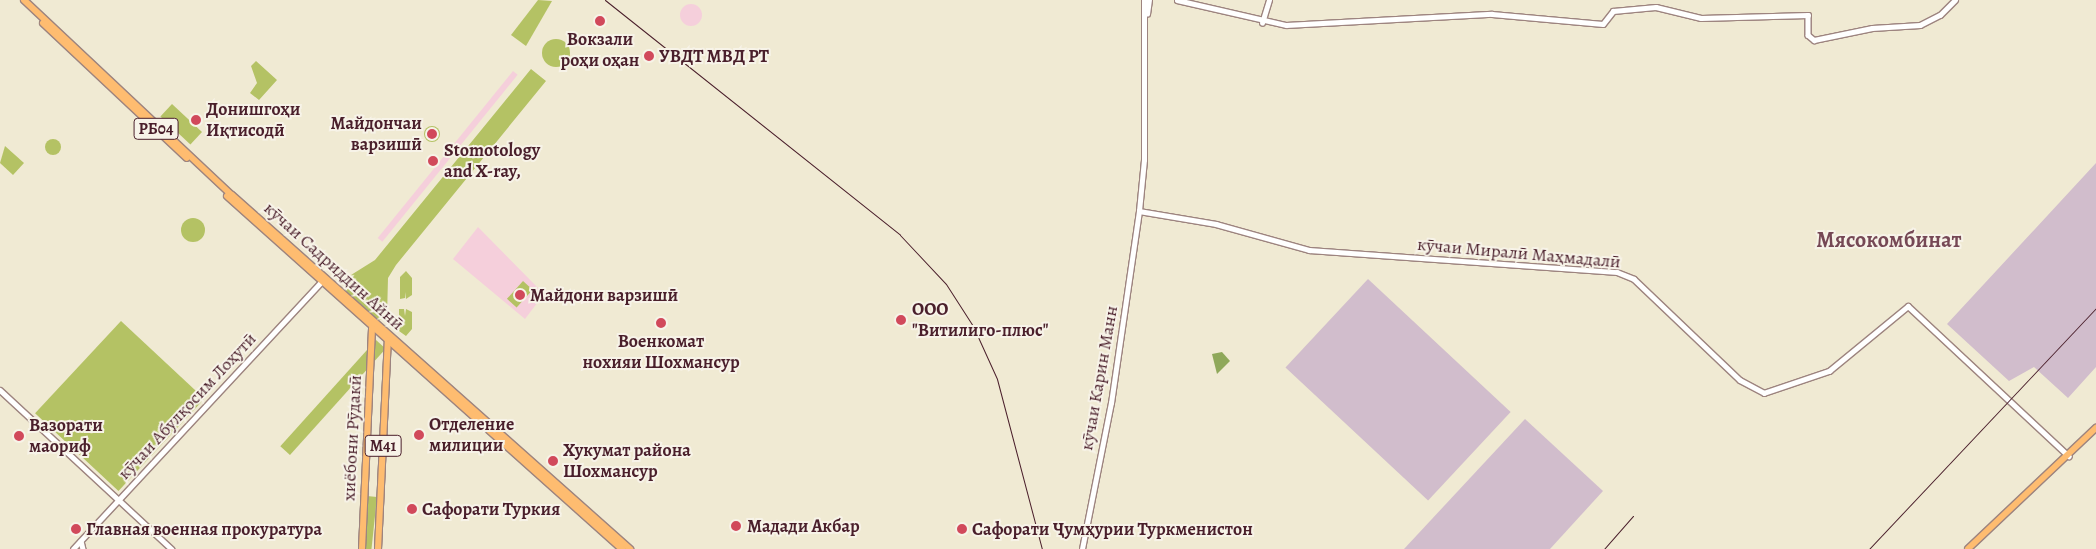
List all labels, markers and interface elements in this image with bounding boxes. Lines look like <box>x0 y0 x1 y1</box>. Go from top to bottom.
marker: Вокзали роҳи оҳан <box>594 15 606 27</box>
place label: Вокзали роҳи оҳан <box>561 29 639 72</box>
place label: УВДТ МВД РТ <box>659 45 769 67</box>
marker: УВДТ МВД РТ <box>643 50 655 62</box>
place label: Донишгоҳи Иқтисодӣ <box>206 99 300 142</box>
place label: Майдончаи варзишӣ <box>331 113 422 156</box>
marker: Донишгоҳи Иқтисодӣ <box>190 114 202 126</box>
road number: РБ04 <box>134 116 178 142</box>
marker: Майдончаи варзишӣ <box>426 128 438 140</box>
place label: Stomotology and X-ray, <box>444 140 540 182</box>
marker: Stomotology and X-ray, <box>426 154 440 168</box>
street label: кӯчаи Садриддин Айнӣ <box>260 197 408 335</box>
district label: Мясокомбинат <box>1816 228 1962 254</box>
street label: кӯчаи Миралӣ Маҳмадалӣ <box>1416 233 1622 273</box>
place label: Майдони варзишӣ <box>530 284 678 306</box>
marker: Майдони варзишӣ <box>514 289 526 301</box>
place label: ООО "Витилиго-плюс" <box>912 299 1049 342</box>
street label: кӯчаи Карин Манн <box>1076 304 1122 452</box>
marker: ООО "Витилиго-плюс" <box>894 313 908 327</box>
marker: Военкомат нохияи Шохмансур <box>655 317 667 329</box>
street label: кӯчаи Абулқосим Лоҳутӣ <box>113 328 261 484</box>
place label: Военкомат нохияи Шохмансур <box>582 331 740 374</box>
street label: хиёбони Рӯдакӣ <box>338 375 366 501</box>
place label: Отделение милиции <box>429 414 514 456</box>
place label: Вазорати маориф <box>29 415 103 458</box>
marker: Отделение милиции <box>413 429 425 441</box>
marker: Вазорати маориф <box>13 430 25 442</box>
road number: M41 <box>364 432 402 460</box>
place label: Хукумат района Шохмансур <box>563 440 691 482</box>
marker: Хукумат района Шохмансур <box>547 455 559 467</box>
place label: Сафорати Туркия <box>422 498 560 520</box>
marker: Сафорати Туркия <box>406 503 418 515</box>
place label: Мадади Акбар <box>747 515 860 537</box>
place label: Главная военная прокуратура <box>86 518 322 540</box>
place label: Сафорати Ҷумҳурии Туркменистон <box>972 518 1253 540</box>
marker: Мадади Акбар <box>729 519 743 533</box>
marker: Главная военная прокуратура <box>70 523 82 535</box>
marker: Сафорати Ҷумҳурии Туркменистон <box>956 523 968 535</box>

